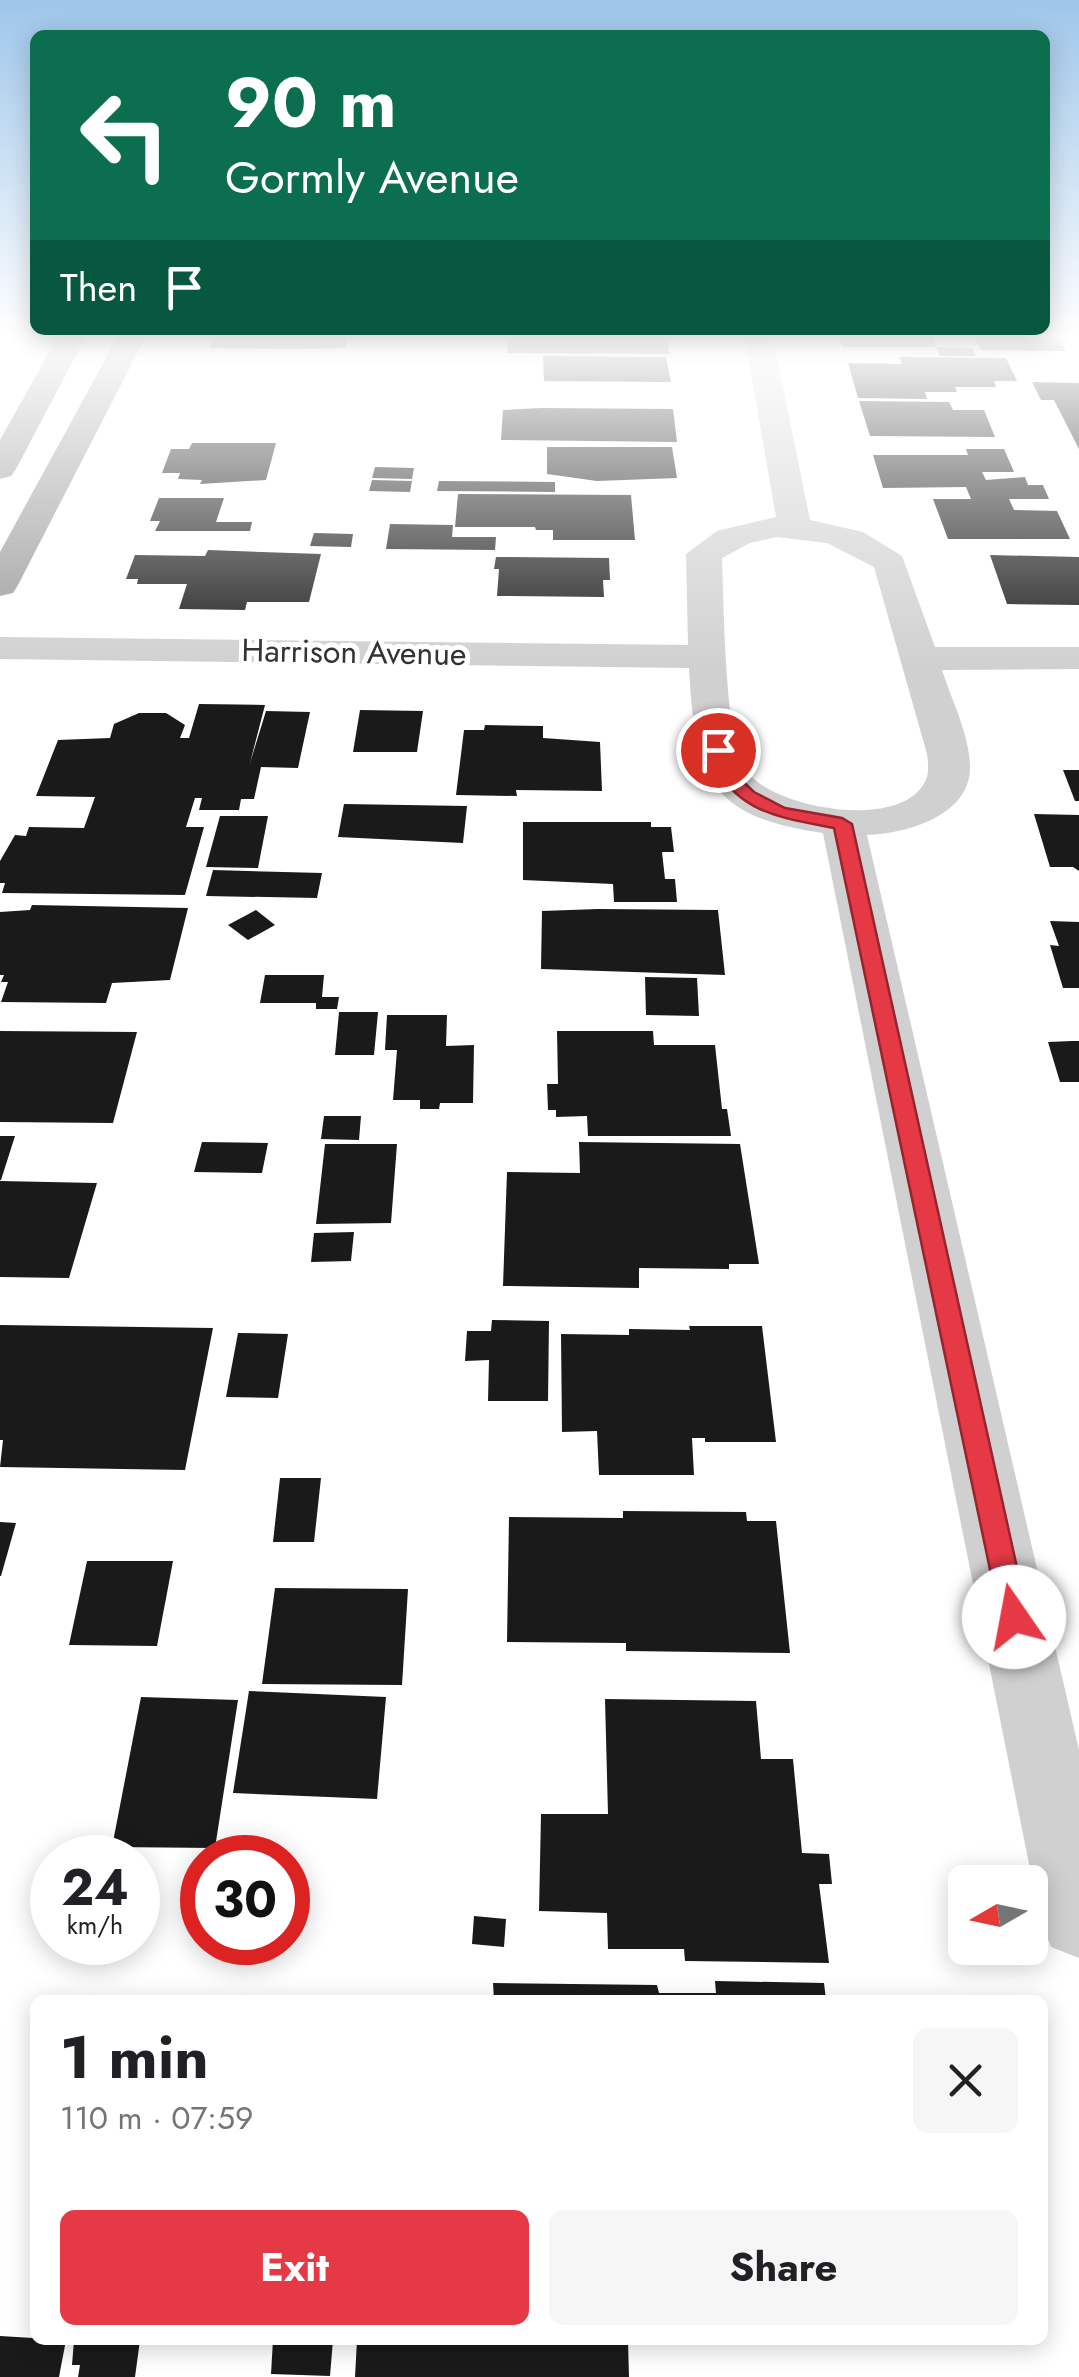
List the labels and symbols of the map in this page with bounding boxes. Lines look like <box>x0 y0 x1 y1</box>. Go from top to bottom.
street label: Harrison Avenue <box>241 627 467 677</box>
pin <box>676 708 761 793</box>
position arrow <box>962 1565 1066 1669</box>
speed limit sign: 30 <box>180 1835 310 1965</box>
north arrow <box>948 1865 1048 1965</box>

